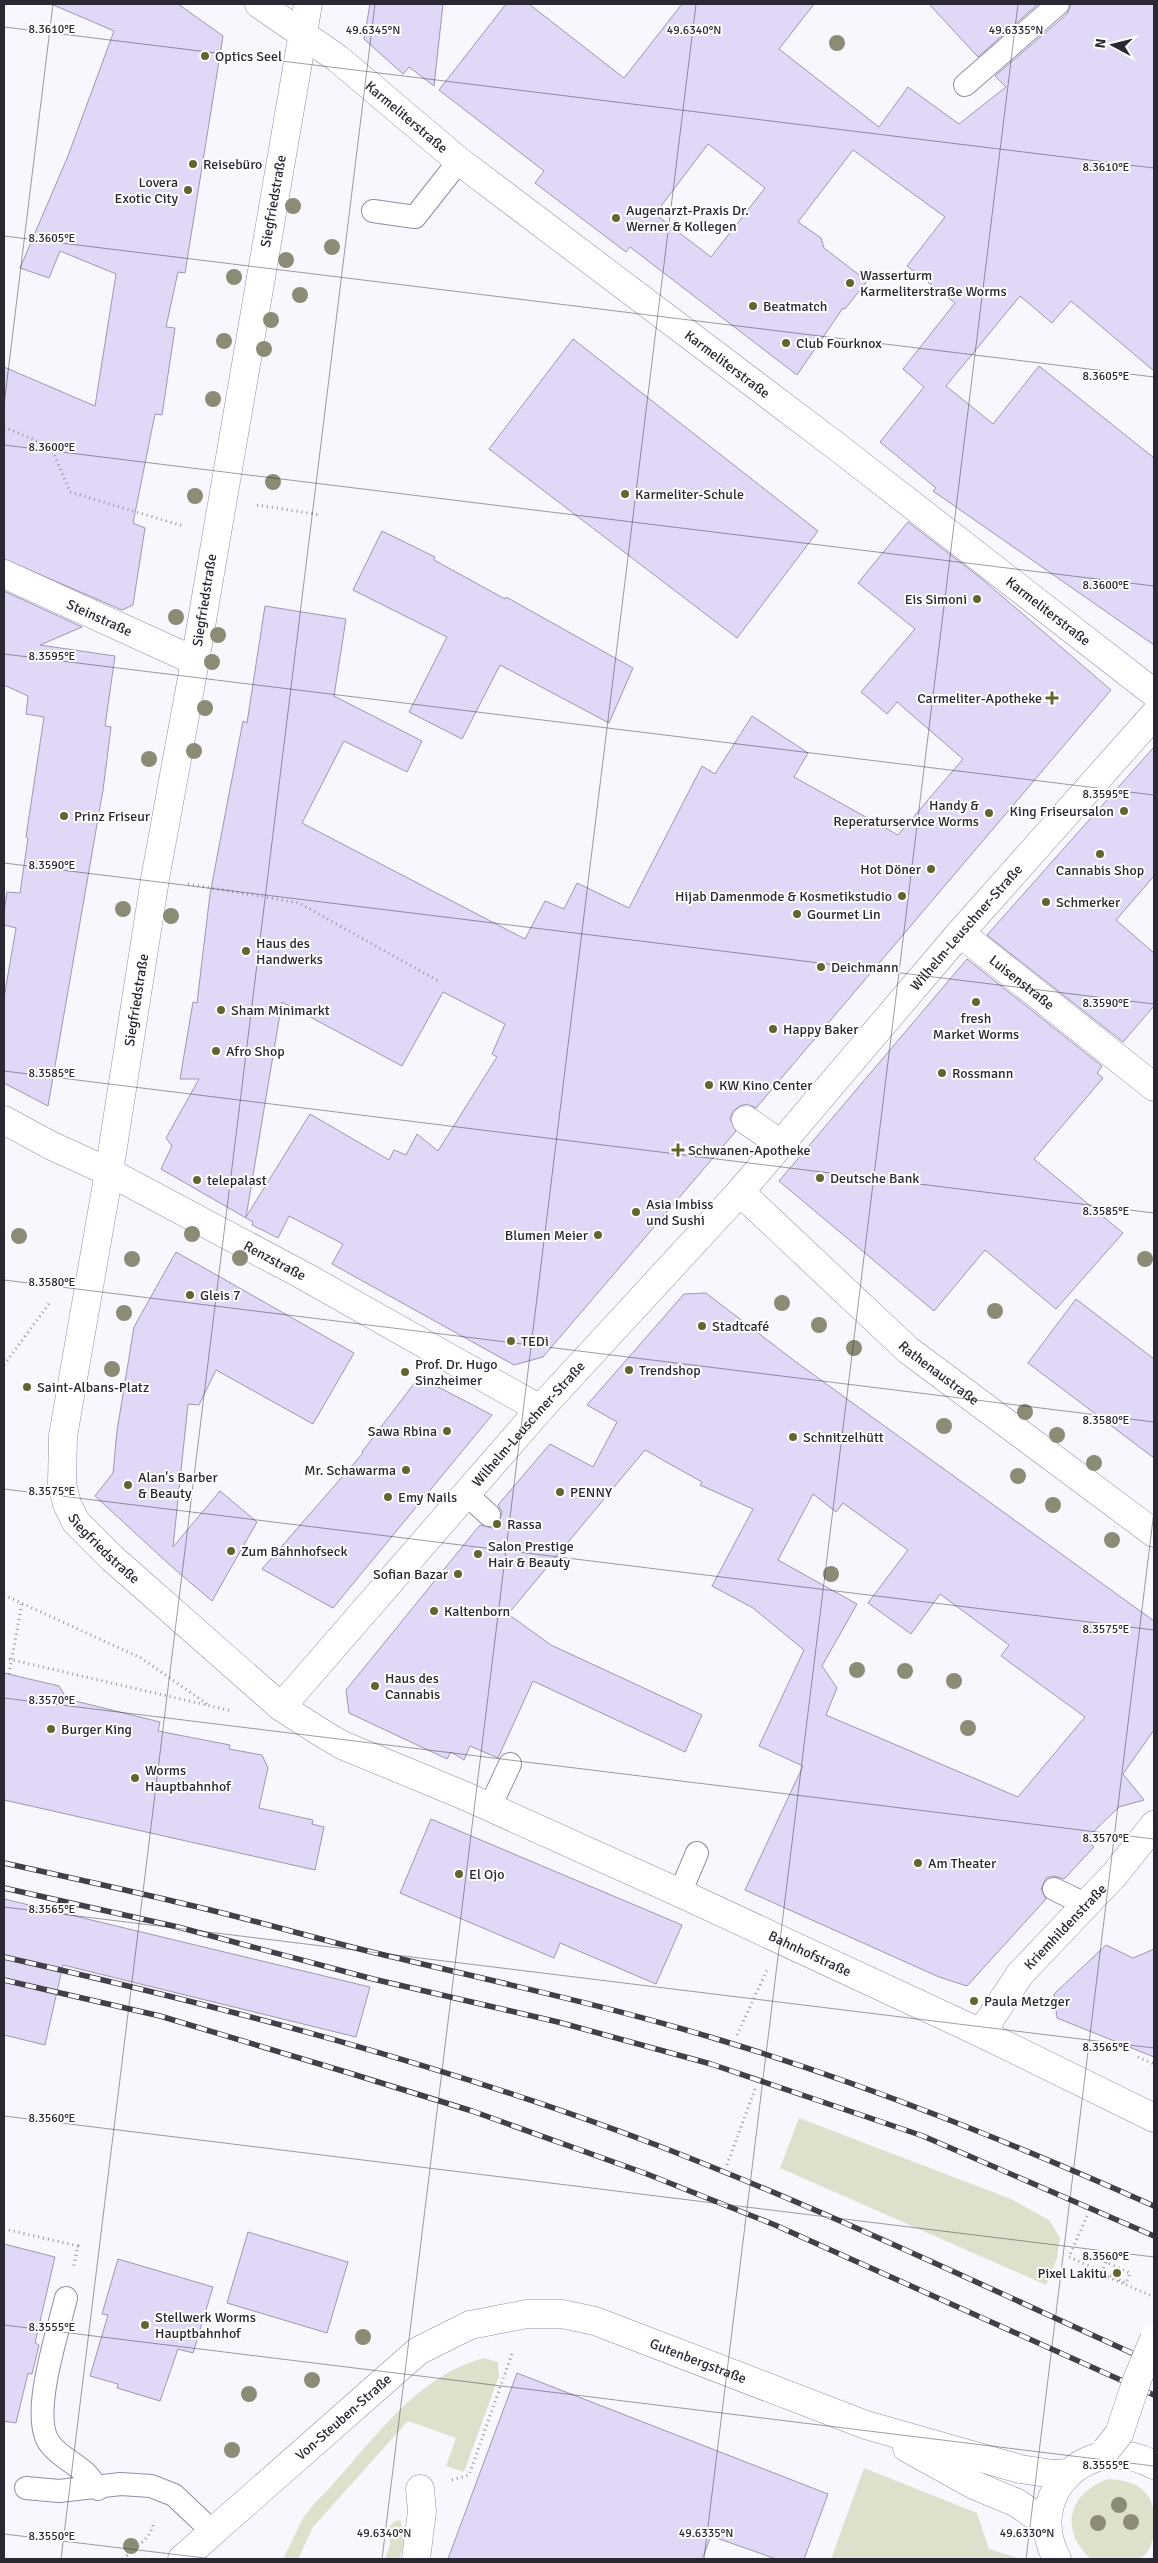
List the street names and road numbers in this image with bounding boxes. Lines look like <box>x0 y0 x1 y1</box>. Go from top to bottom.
street label: Karmeliterstraße <box>362 78 451 157</box>
street label: Siegfriedstraße <box>257 154 290 249</box>
street label: Karmeliterstraße <box>681 327 773 402</box>
street label: Siegfriedstraße <box>189 553 220 648</box>
street label: Karmeliterstraße <box>1002 573 1094 649</box>
street label: Steinstraße <box>64 596 135 640</box>
street label: Wilhelm-Leuschner-Straße <box>907 861 1026 994</box>
street label: Luisenstraße <box>986 952 1057 1013</box>
street label: Siegfriedstraße <box>121 953 152 1048</box>
street label: Renzstraße <box>241 1237 309 1284</box>
street label: Rathenaustraße <box>895 1337 982 1409</box>
street label: Wilhelm-Leuschner-Straße <box>468 1358 589 1490</box>
street label: Siegfriedstraße <box>64 1511 143 1587</box>
street label: Kriemhildenstraße <box>1020 1880 1110 1974</box>
street label: Bahnhofstraße <box>766 1927 854 1980</box>
street label: Gutenbergstraße <box>647 2335 749 2387</box>
street label: Von-Steuben-Straße <box>292 2370 395 2464</box>

